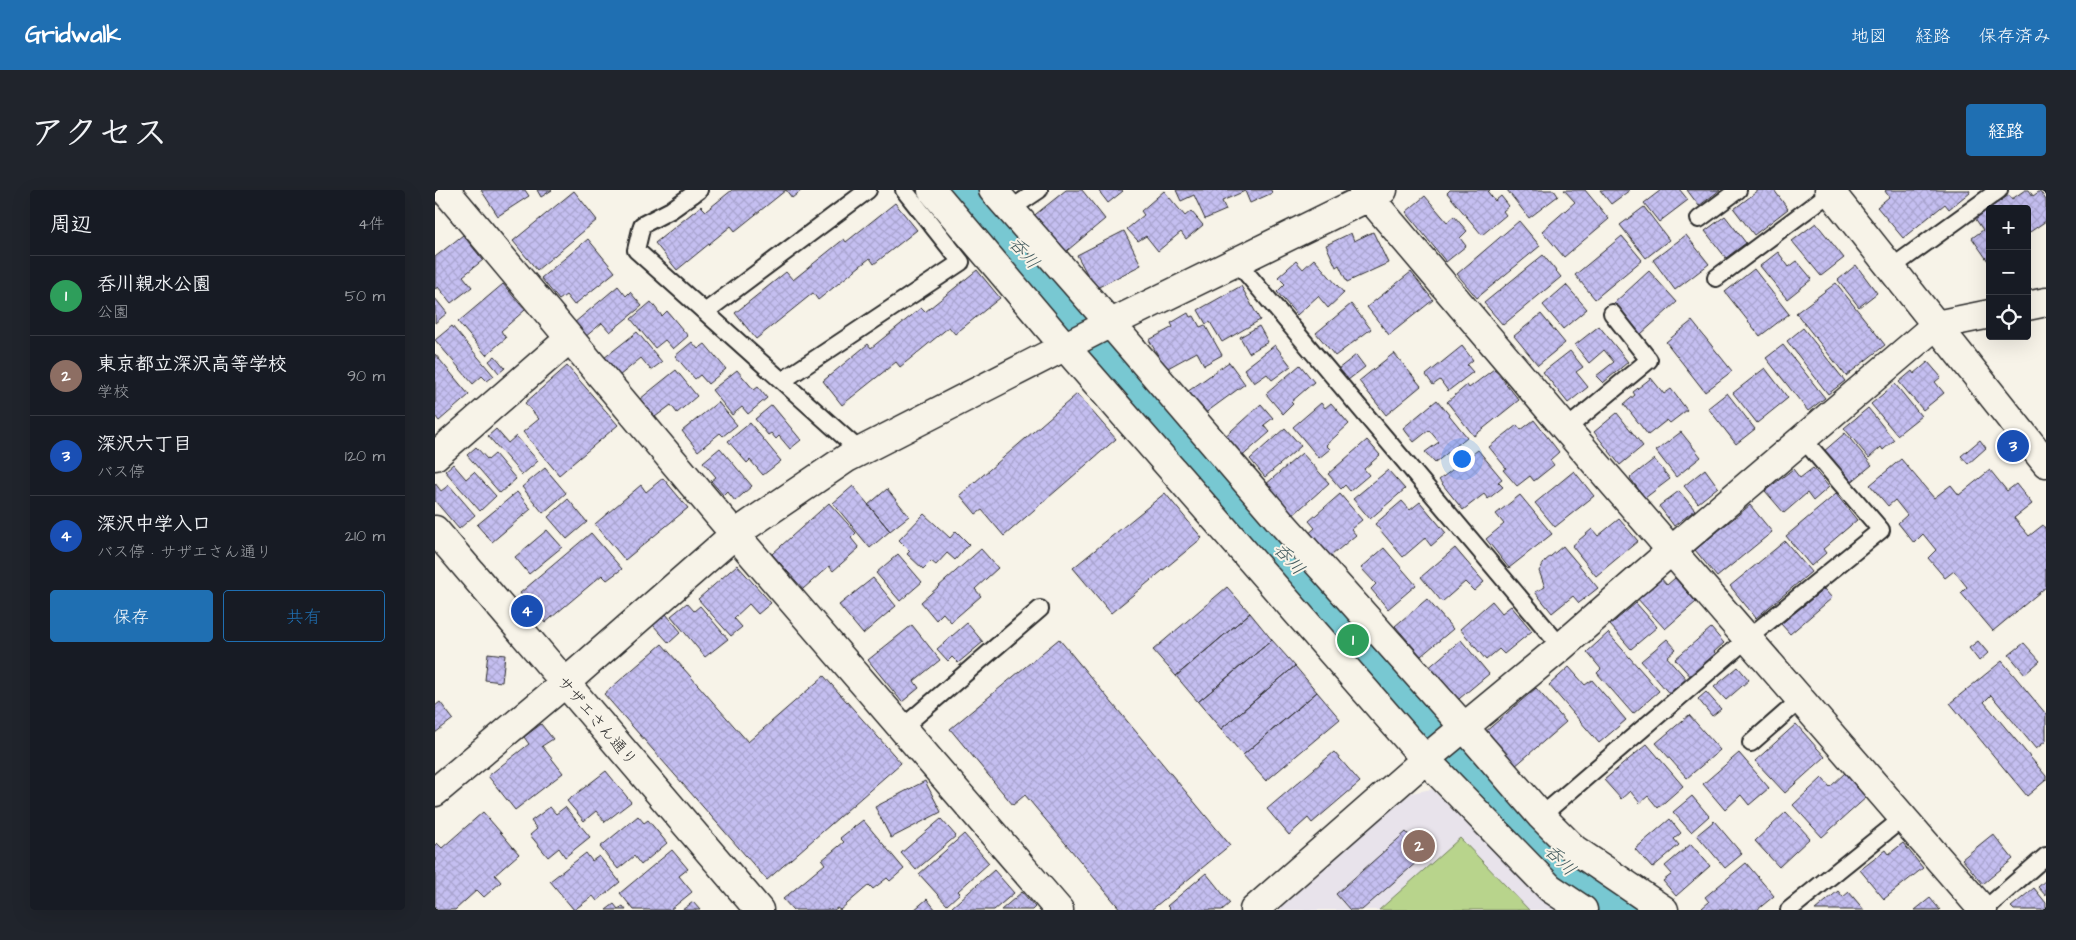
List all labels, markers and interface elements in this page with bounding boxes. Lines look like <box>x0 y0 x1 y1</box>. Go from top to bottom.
text: Gridwalk <box>25 18 121 52</box>
text: 地図 <box>1851 24 1887 49</box>
text: 経路 <box>1915 24 1951 49</box>
text: 保存済み <box>1979 24 2051 49</box>
button: 経路 <box>1966 104 2046 156</box>
text: アクセス <box>30 109 168 158</box>
map controls <box>1986 205 2031 340</box>
button: + <box>1986 205 2031 250</box>
text: 周辺 <box>50 210 92 239</box>
text: 4件 <box>358 213 385 235</box>
water label: 呑川 <box>1003 231 1045 275</box>
button: − <box>1986 250 2031 295</box>
text: 呑川親水公園 <box>97 271 211 298</box>
text: 1 <box>65 285 67 307</box>
text: 50 m <box>345 285 385 307</box>
button: locate <box>1986 295 2031 340</box>
text: 公園 <box>97 301 129 323</box>
text: 東京都立深沢高等学校 <box>97 351 287 378</box>
text: 2 <box>61 365 71 387</box>
text: 90 m <box>347 365 385 387</box>
text: 学校 <box>97 381 129 403</box>
pin: 3 <box>1997 427 2029 465</box>
text: 深沢六丁目 <box>97 431 192 458</box>
text: 3 <box>62 445 70 467</box>
text: 120 m <box>345 445 385 467</box>
your location <box>1449 446 1475 472</box>
text: バス停 <box>97 461 145 483</box>
text: 深沢中学入口 <box>97 511 211 538</box>
text: 4 <box>61 525 71 547</box>
text: 210 m <box>345 525 385 547</box>
water label: 呑川 <box>1268 537 1310 581</box>
text: バス停 · サザエさん通り <box>97 541 272 563</box>
button: 保存 <box>50 590 213 642</box>
button: 共有 <box>223 590 385 642</box>
pin: 4 <box>511 592 543 630</box>
pin: 1 <box>1337 621 1369 659</box>
street label: サザエさん通り <box>552 672 642 770</box>
pin: 2 <box>1403 827 1435 865</box>
water label: 呑川 <box>1538 838 1582 882</box>

